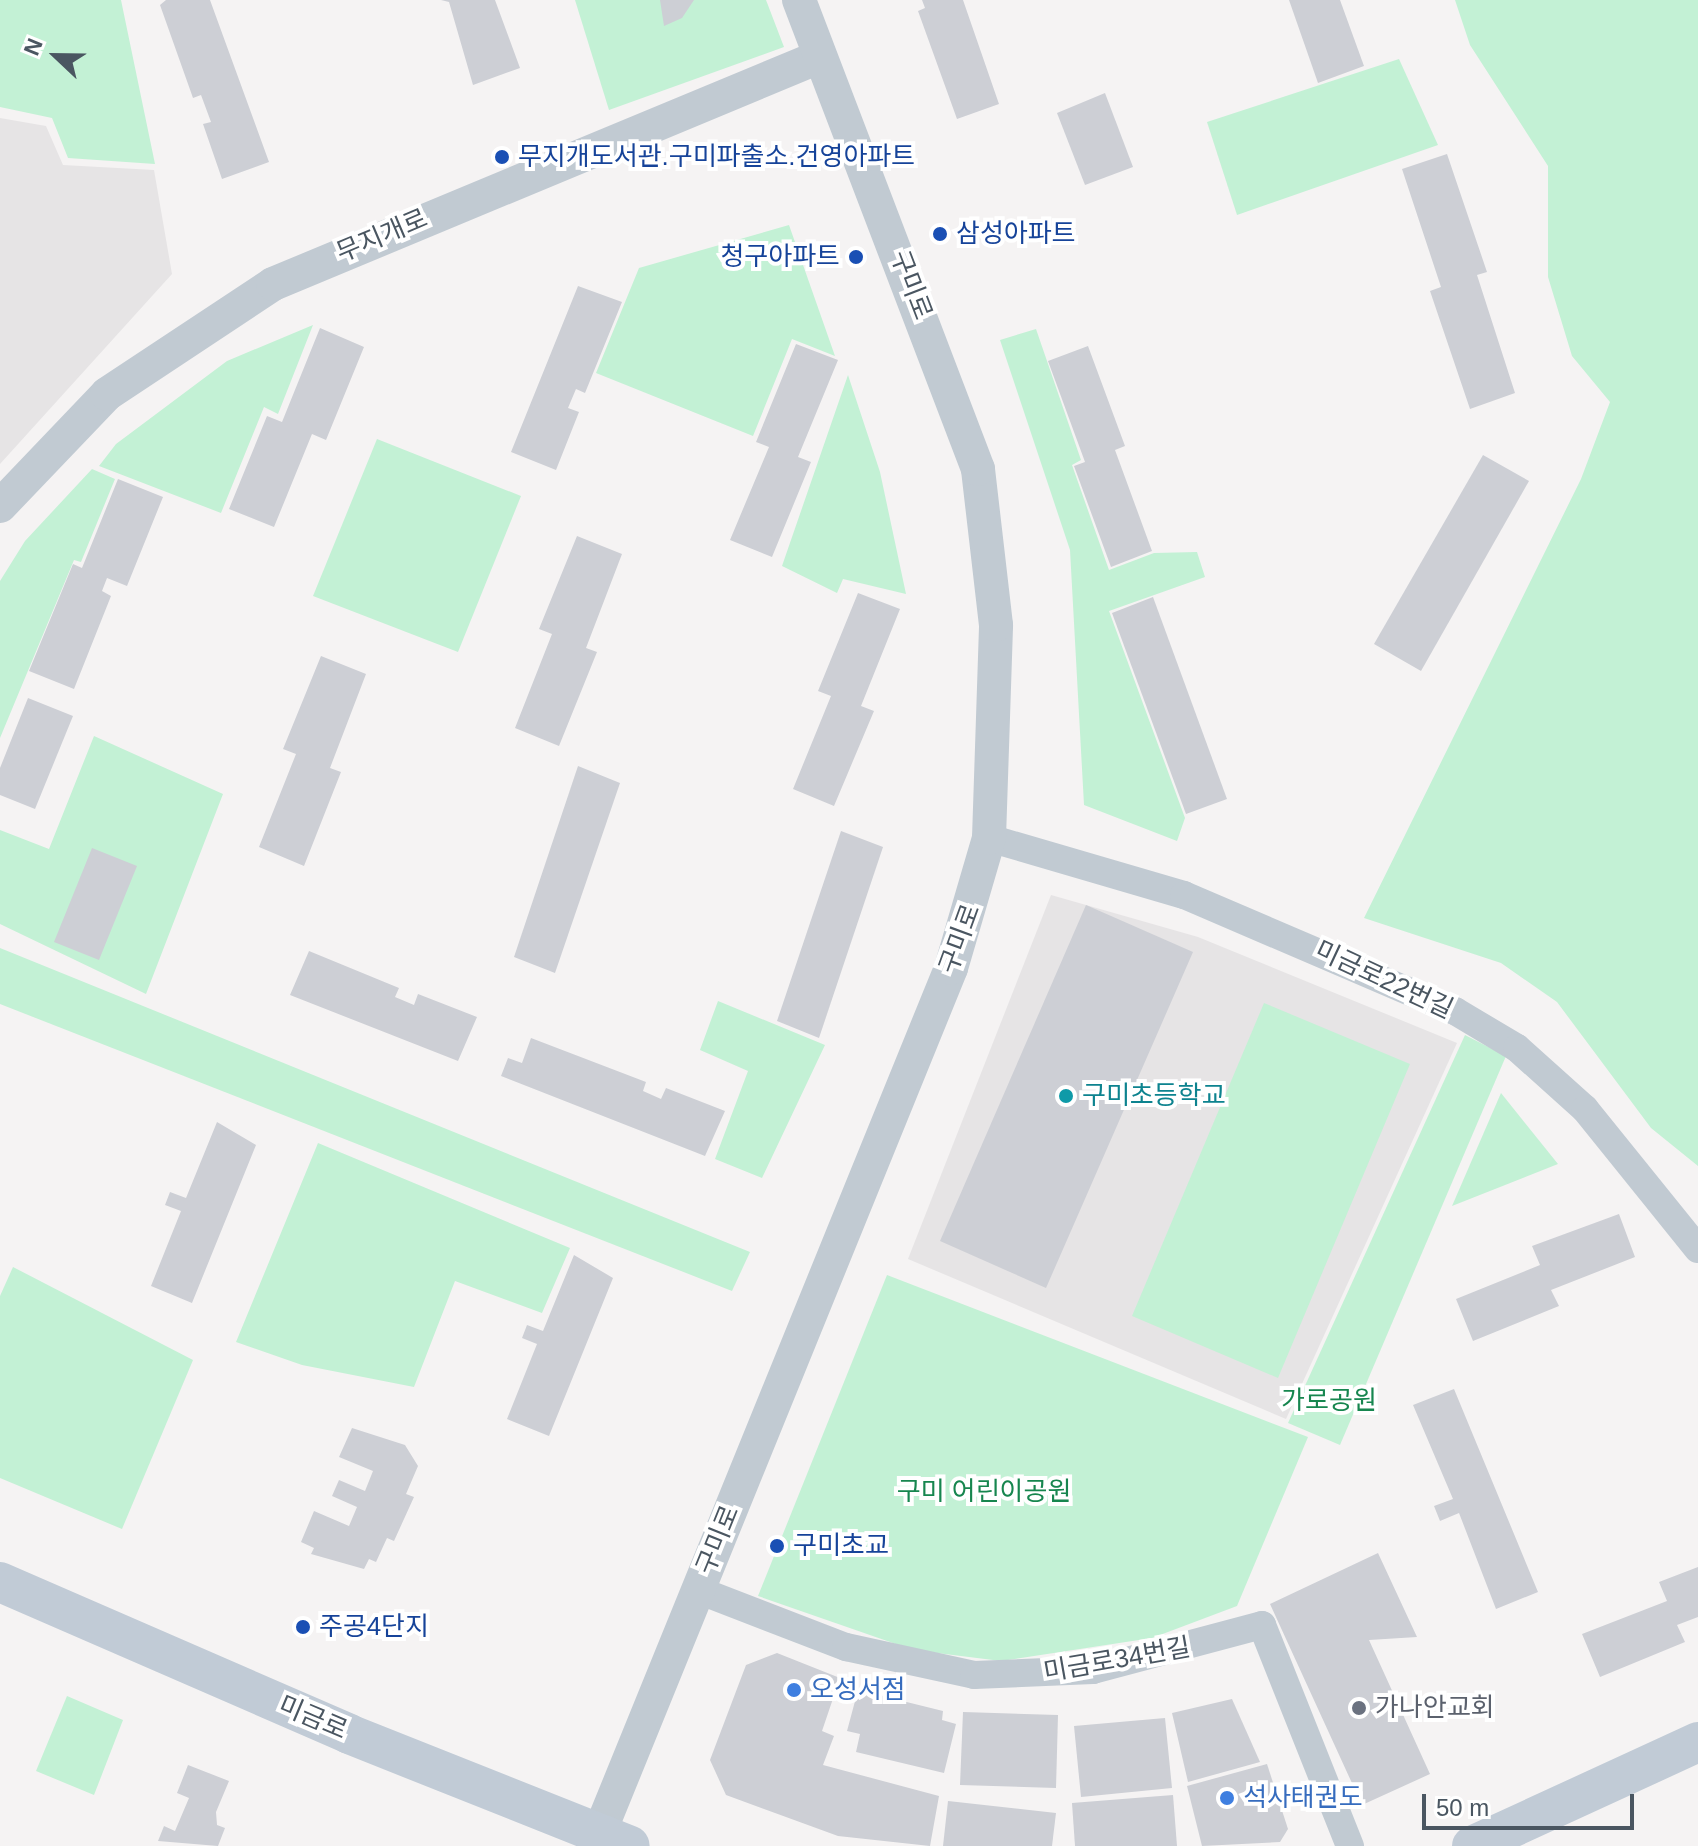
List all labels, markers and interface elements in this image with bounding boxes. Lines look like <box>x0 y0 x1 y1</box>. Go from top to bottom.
north arrow <box>16 16 96 96</box>
text: N <box>19 35 48 59</box>
place label: 무지개도서관.구미파출소.건영아파트 <box>518 141 915 173</box>
marker: 무지개도서관.구미파출소.건영아파트 <box>493 148 511 166</box>
street label: 무지개로 <box>332 203 432 269</box>
place label: 삼성아파트 <box>956 218 1076 250</box>
marker: 삼성아파트 <box>931 225 949 243</box>
place label: 청구아파트 <box>720 241 840 273</box>
street label: 구미로 <box>884 246 938 324</box>
marker: 청구아파트 <box>847 248 865 266</box>
street label: 구미로 <box>933 900 987 978</box>
street label: 미금로22번길 <box>1310 934 1458 1026</box>
place label: 구미초등학교 <box>1082 1080 1226 1112</box>
marker: 구미초등학교 <box>1057 1087 1075 1105</box>
park label: 가로공원 <box>1281 1385 1377 1417</box>
park label: 구미 어린이공원 <box>897 1476 1071 1508</box>
street label: 구미로 <box>690 1501 746 1579</box>
place label: 구미초교 <box>793 1530 889 1562</box>
marker: 구미초교 <box>768 1537 786 1555</box>
place label: 주공4단지 <box>319 1611 429 1643</box>
marker: 주공4단지 <box>294 1618 312 1636</box>
street label: 미금로34번길 <box>1041 1632 1193 1688</box>
place label: 오성서점 <box>810 1674 906 1706</box>
marker: 오성서점 <box>785 1681 803 1699</box>
street label: 미금로 <box>274 1690 352 1746</box>
place label: 가나안교회 <box>1375 1692 1495 1724</box>
marker: 가나안교회 <box>1350 1699 1368 1717</box>
scale bar <box>1426 1778 1638 1828</box>
place label: 석사태권도 <box>1243 1782 1363 1814</box>
marker: 석사태권도 <box>1218 1789 1236 1807</box>
text: 50 m <box>1436 1794 1489 1821</box>

